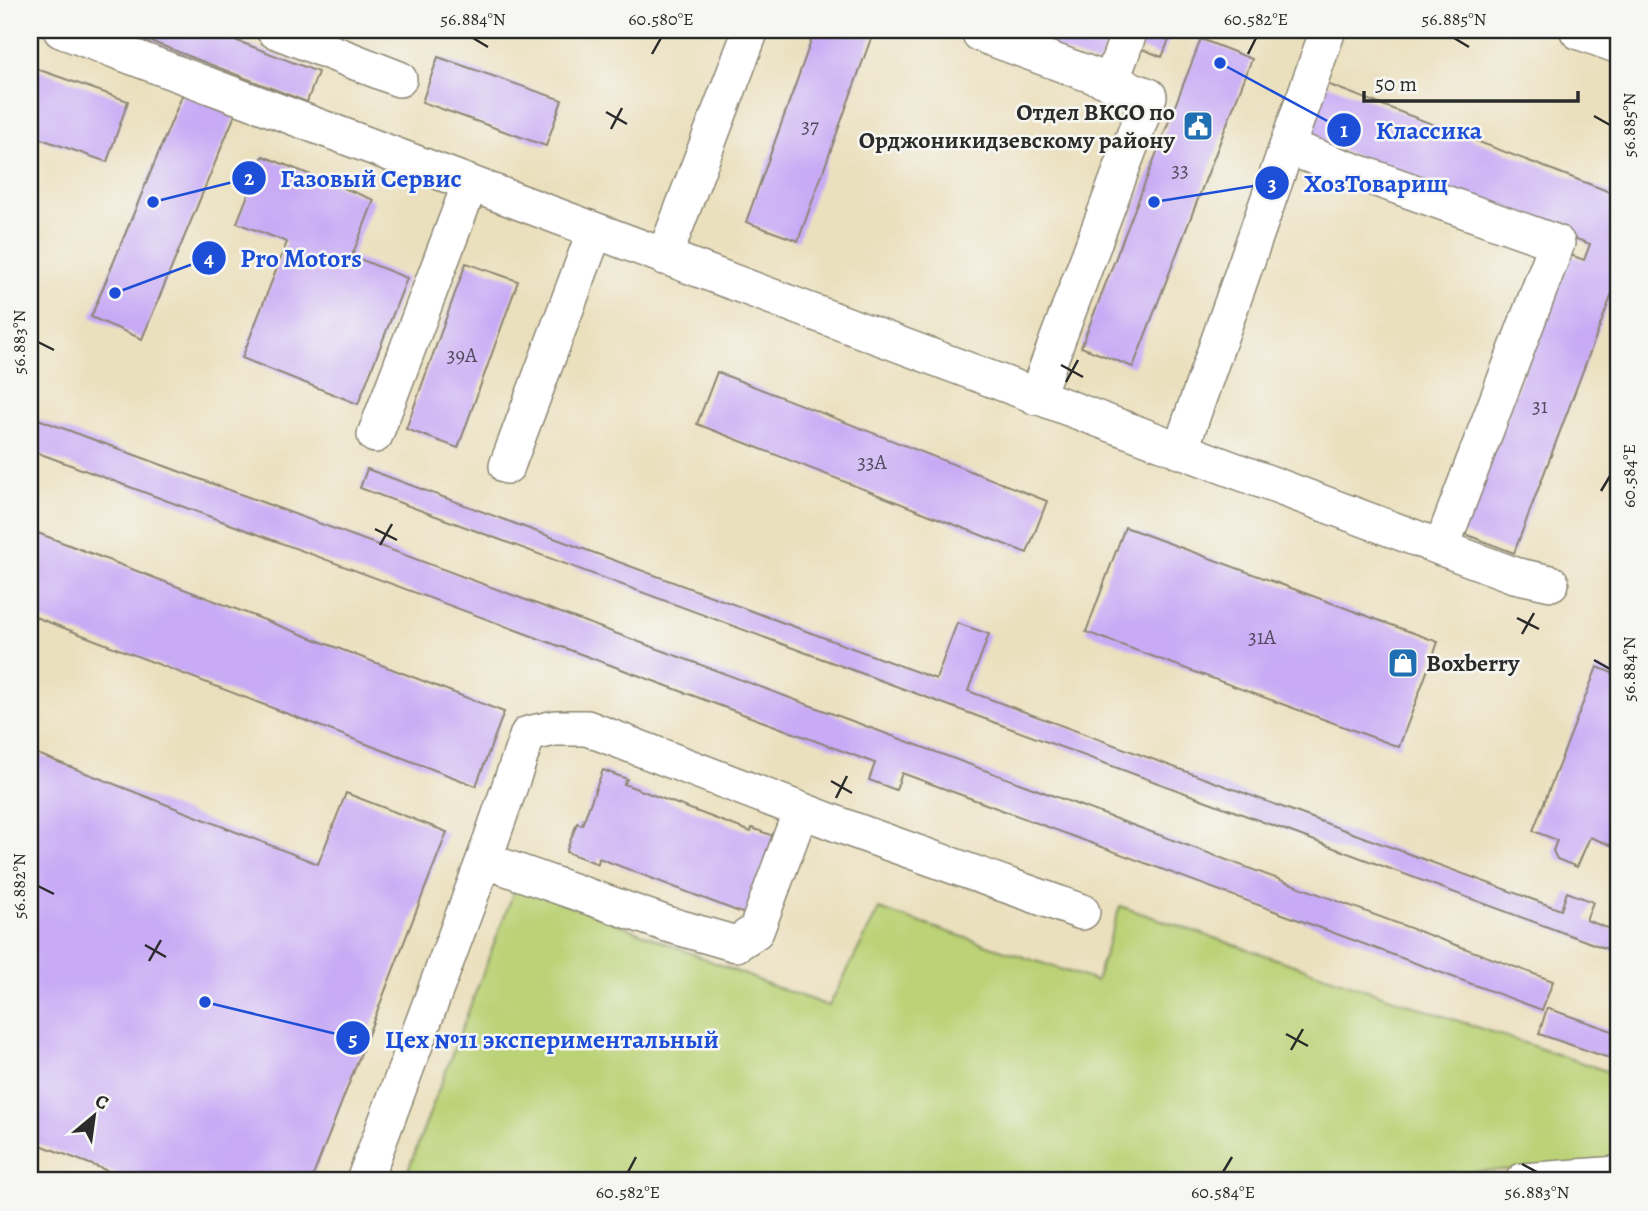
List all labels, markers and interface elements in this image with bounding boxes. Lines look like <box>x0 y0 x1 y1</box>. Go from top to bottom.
text: 56.884°N <box>440 7 506 31</box>
text: 60.580°E <box>628 7 694 31</box>
text: 60.582°E <box>1224 7 1288 31</box>
text: 56.885°N <box>1421 7 1487 31</box>
scale bar <box>1364 60 1578 104</box>
text: 50 m <box>1375 70 1417 98</box>
text: 56.885°N <box>1617 92 1641 158</box>
place label: Отдел ВКСО по Орджоникидзевскому району <box>859 96 1175 156</box>
callout: Классика <box>1326 106 1496 153</box>
public building icon: Отдел ВКСО по Орджоникидзевскому району <box>1181 109 1215 143</box>
house number: 37 <box>801 112 819 140</box>
text: Классика <box>1376 113 1483 148</box>
text: 1 <box>1340 116 1348 144</box>
callout: Газовый Сервис <box>232 154 476 201</box>
house number: 33 <box>1171 156 1189 184</box>
callout: ХозТоварищ <box>1255 160 1462 207</box>
text: Газовый Сервис <box>280 161 462 196</box>
text: 2 <box>244 164 254 192</box>
text: ХозТоварищ <box>1304 166 1448 201</box>
text: 3 <box>1267 170 1277 198</box>
callout: Pro Motors <box>191 235 376 282</box>
text: Pro Motors <box>240 241 362 276</box>
text: 4 <box>204 245 214 273</box>
text: 56.883°N <box>7 310 31 374</box>
house number: 39А <box>447 341 478 369</box>
house number: 31 <box>1532 392 1548 420</box>
text: 60.584°E <box>1617 444 1641 508</box>
house number: 33А <box>857 448 888 476</box>
house number: 31А <box>1248 623 1277 651</box>
text: 56.884°N <box>1617 636 1641 702</box>
shop icon: Boxberry <box>1386 646 1420 680</box>
place label: Boxberry <box>1426 647 1520 679</box>
text: 56.882°N <box>7 853 31 919</box>
callout: Цех №11 экспериментальный <box>336 1015 733 1062</box>
text: Цех №11 экспериментальный <box>385 1022 719 1057</box>
text: 5 <box>349 1025 358 1053</box>
north arrow <box>60 1082 130 1152</box>
text: С <box>90 1088 113 1116</box>
text: 60.582°E <box>596 1180 660 1204</box>
text: 60.584°E <box>1191 1180 1255 1204</box>
text: 56.883°N <box>1505 1180 1569 1204</box>

